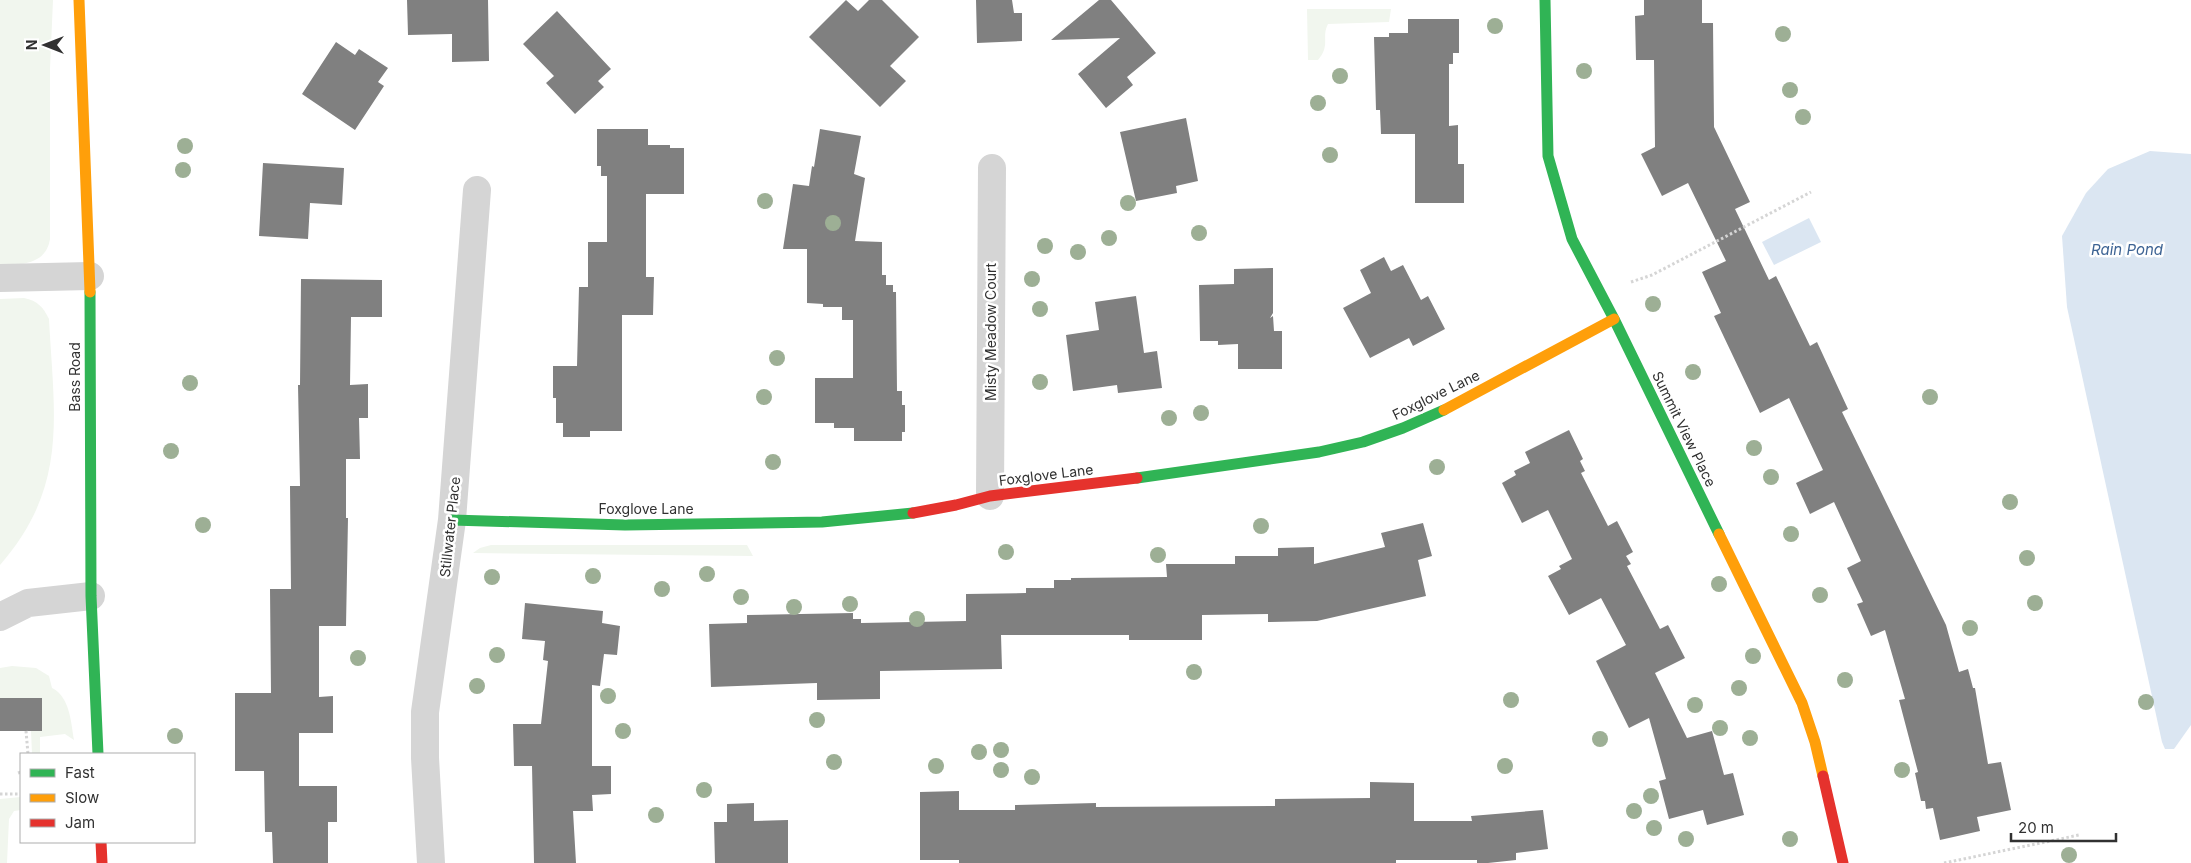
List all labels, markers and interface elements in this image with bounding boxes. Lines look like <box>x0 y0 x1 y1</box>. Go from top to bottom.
north arrow <box>20 20 70 70</box>
text: N <box>23 40 40 50</box>
water label: Rain Pond <box>2091 240 2164 259</box>
street label: Misty Meadow Court <box>982 263 999 401</box>
street label: Bass Road <box>66 342 83 412</box>
street label: Foxglove Lane <box>1389 366 1482 423</box>
street label: Summit View Place <box>1649 368 1720 489</box>
street label: Foxglove Lane <box>998 460 1094 489</box>
street label: Stillwater Place <box>436 476 463 578</box>
street label: Foxglove Lane <box>598 500 694 517</box>
legend <box>20 753 195 843</box>
text: Fast <box>65 763 95 782</box>
text: Slow <box>65 788 99 807</box>
scale bar <box>2011 810 2116 842</box>
text: Jam <box>65 813 95 832</box>
text: 20 m <box>2018 818 2054 837</box>

